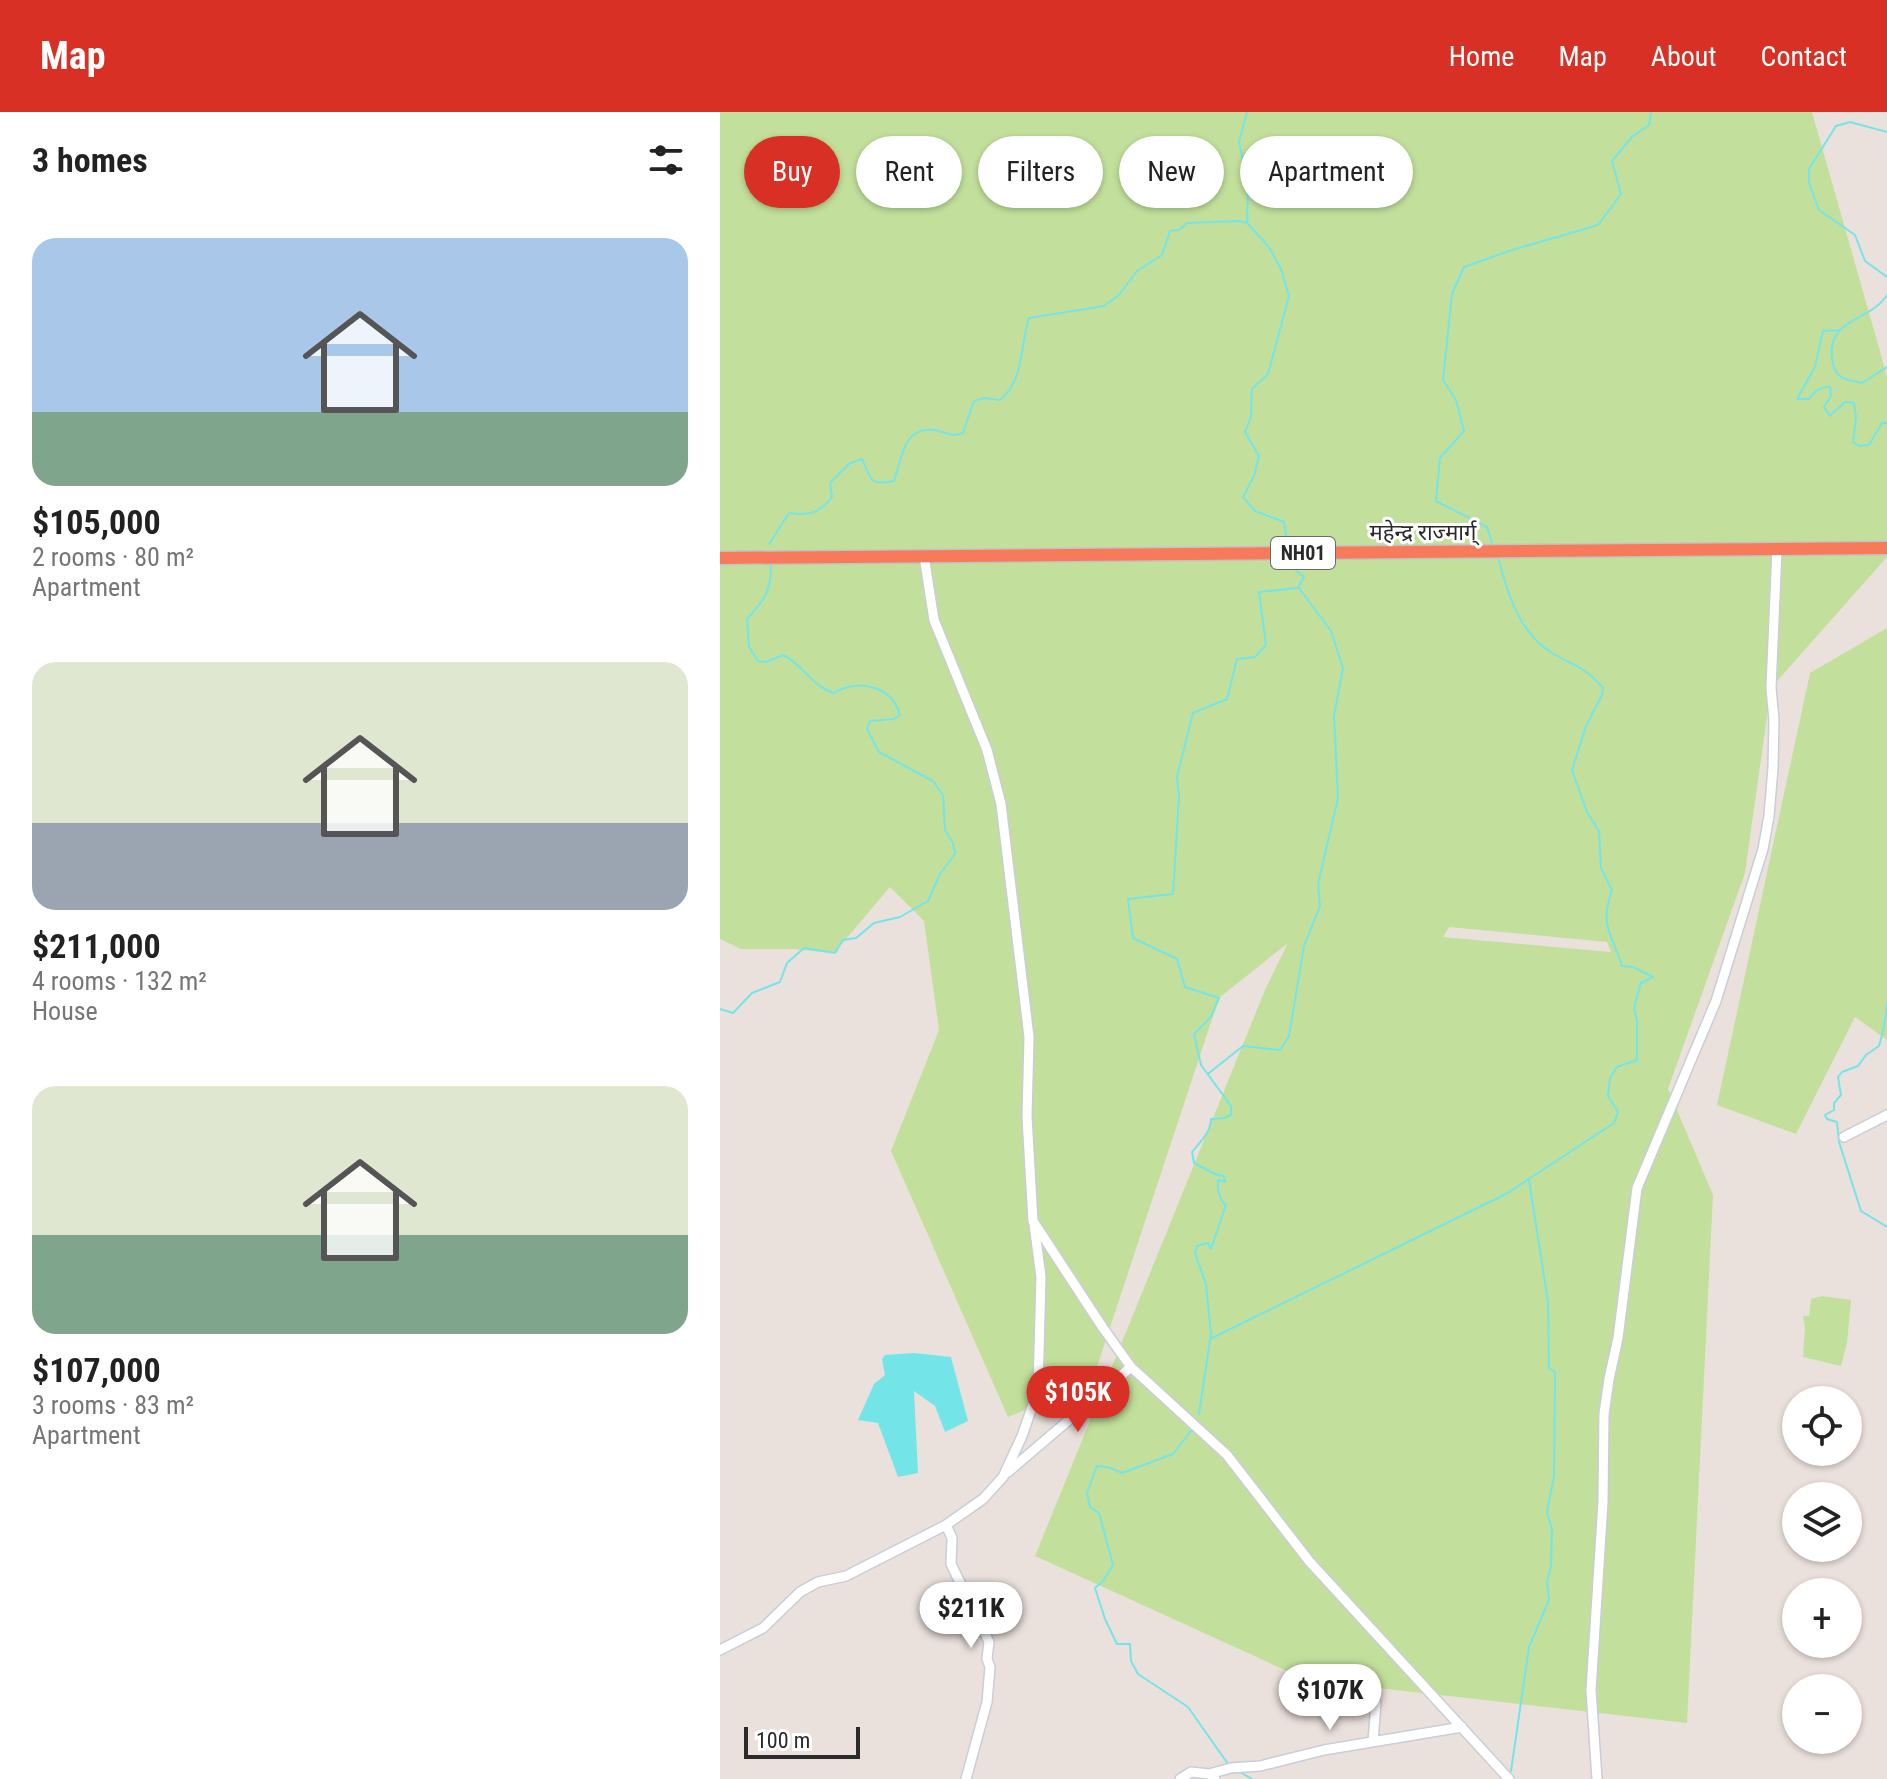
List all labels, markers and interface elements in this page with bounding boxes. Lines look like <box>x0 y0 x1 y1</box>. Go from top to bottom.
text: Map <box>40 34 106 78</box>
text: Home <box>1449 40 1514 73</box>
text: Map <box>1558 40 1607 73</box>
text: About <box>1651 40 1717 73</box>
text: Contact <box>1761 40 1847 73</box>
chip: Buy <box>744 136 840 208</box>
chip: Rent <box>856 136 962 208</box>
chip: Filters <box>978 136 1103 208</box>
chip: New <box>1119 136 1224 208</box>
chip: Apartment <box>1240 136 1413 208</box>
icon: filters <box>644 138 688 182</box>
text: 3 homes <box>32 140 148 180</box>
icon: home <box>288 290 432 434</box>
text: $105,000 <box>32 502 161 542</box>
street label: महेन्द्र राज्मार्ग् <box>1370 519 1479 546</box>
road number: NH01 <box>1271 537 1335 569</box>
text: 2 rooms · 80 m² <box>32 542 194 572</box>
text: Apartment <box>32 572 141 602</box>
icon: home <box>288 714 432 858</box>
text: $211,000 <box>32 926 161 966</box>
text: 4 rooms · 132 m² <box>32 966 207 996</box>
text: House <box>32 996 98 1026</box>
icon: home <box>288 1138 432 1282</box>
text: $107,000 <box>32 1350 161 1390</box>
pin: $105K <box>1022 1366 1134 1434</box>
text: $105K <box>1045 1377 1111 1407</box>
map controls <box>1782 1386 1862 1754</box>
button: locate <box>1782 1386 1862 1466</box>
text: 3 rooms · 83 m² <box>32 1390 194 1420</box>
text: Apartment <box>32 1420 141 1450</box>
button: layers <box>1782 1482 1862 1562</box>
button: + <box>1782 1578 1862 1658</box>
pin: $211K <box>915 1582 1027 1650</box>
text: $211K <box>938 1593 1004 1623</box>
pin: $107K <box>1274 1664 1386 1732</box>
button: − <box>1782 1674 1862 1754</box>
text: $107K <box>1297 1675 1363 1705</box>
scale bar <box>744 1723 860 1759</box>
text: 100 m <box>756 1728 810 1753</box>

